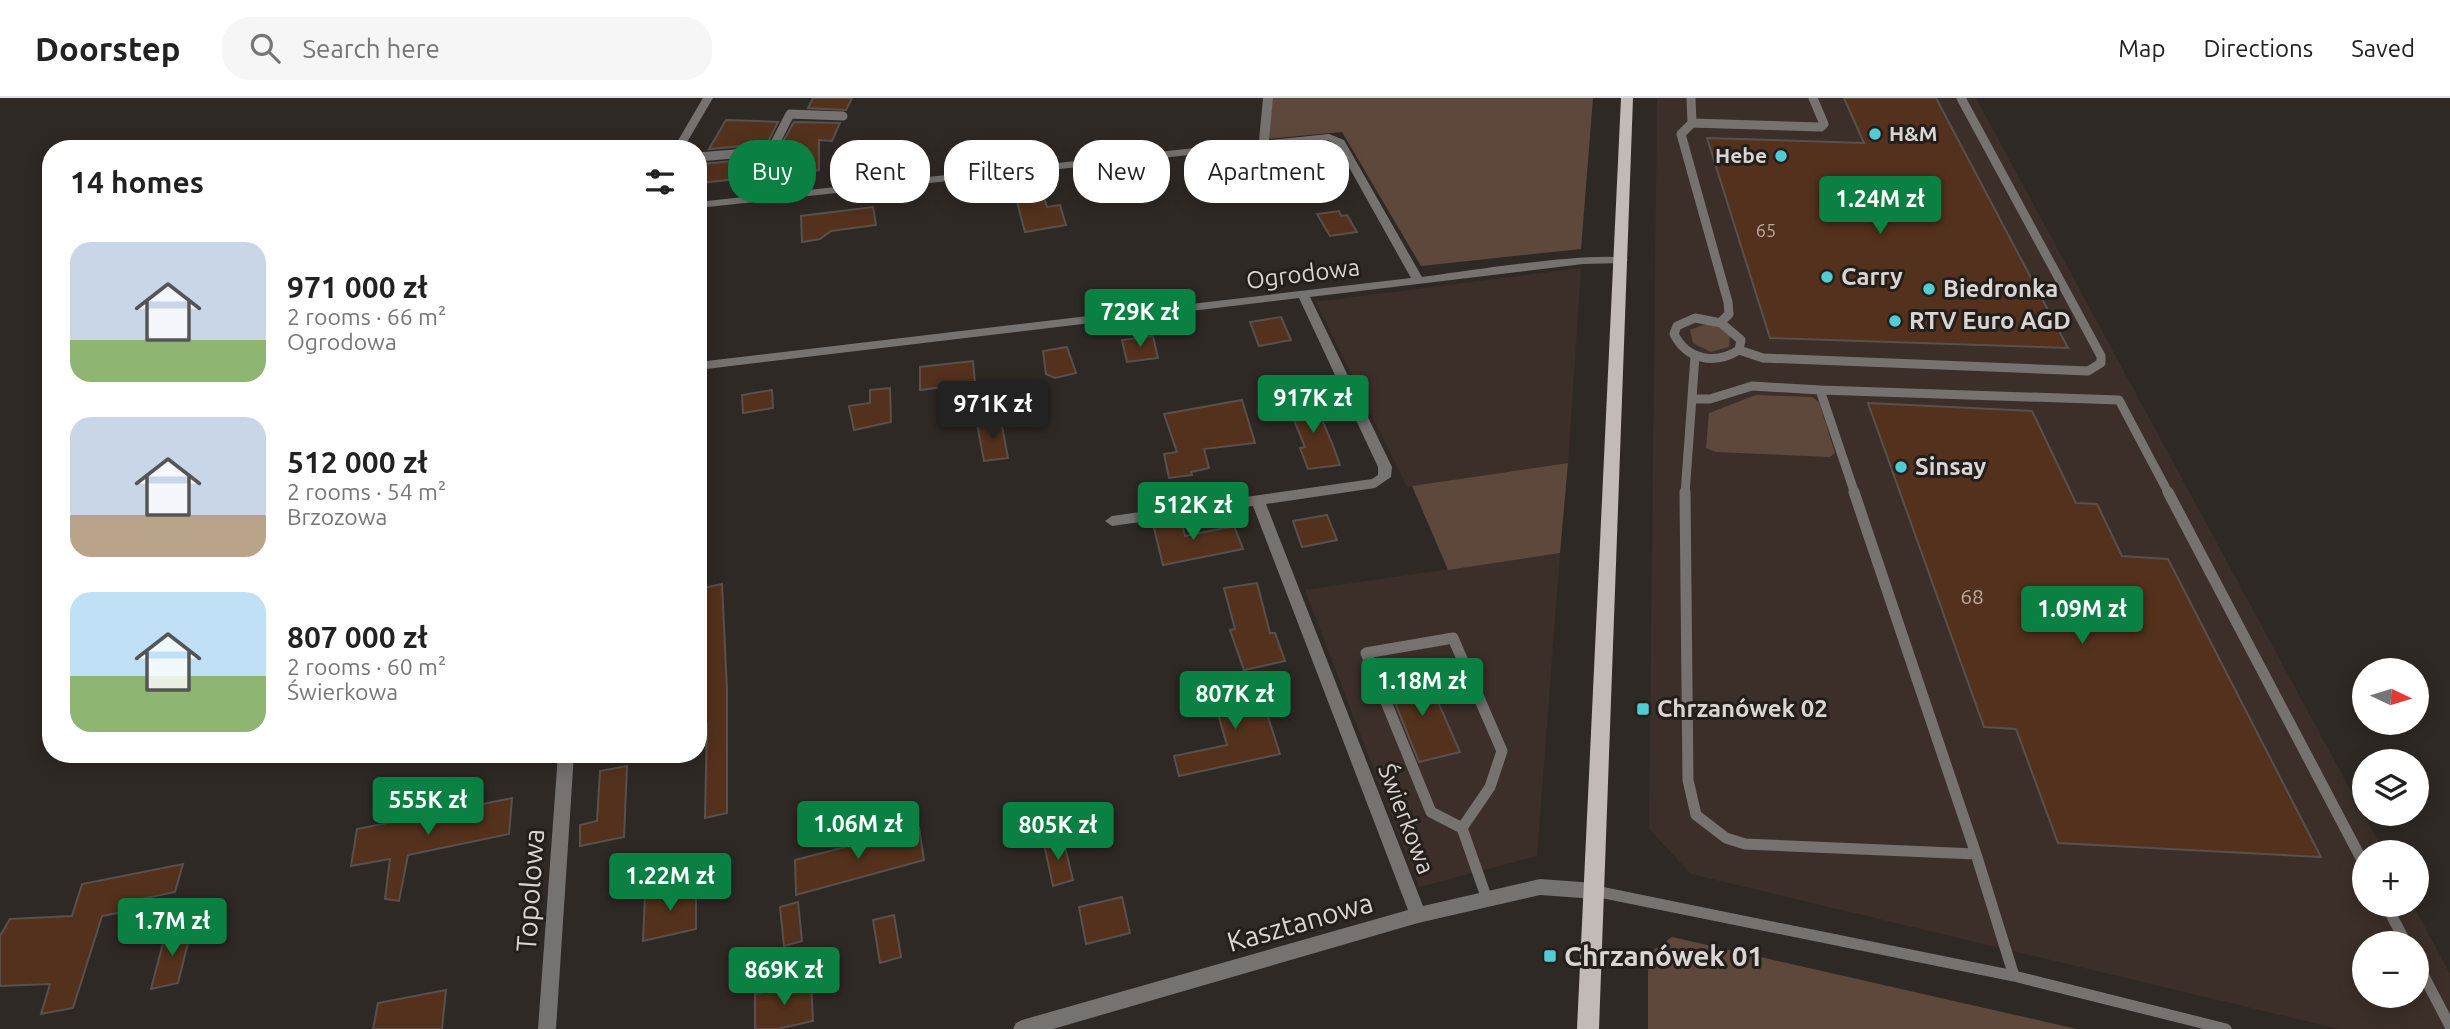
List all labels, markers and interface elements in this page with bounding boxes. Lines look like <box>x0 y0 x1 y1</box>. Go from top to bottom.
search box <box>222 17 712 80</box>
icon: search <box>246 29 284 67</box>
text: Doorstep <box>35 30 180 67</box>
text: Search here <box>302 34 440 63</box>
text: Map <box>2118 35 2165 62</box>
text: Directions <box>2203 35 2313 62</box>
text: Saved <box>2351 35 2415 62</box>
place label: H&M <box>1889 121 1937 145</box>
marker: H&M <box>1867 126 1883 142</box>
chip: Buy <box>728 140 816 203</box>
chip: Rent <box>830 140 930 203</box>
chip: Filters <box>944 140 1059 203</box>
chip: New <box>1073 140 1170 203</box>
chip: Apartment <box>1184 140 1349 203</box>
place label: Hebe <box>1715 143 1767 167</box>
marker: Hebe <box>1773 148 1789 164</box>
icon: filters <box>641 163 679 201</box>
text: 14 homes <box>70 165 204 199</box>
pin: 1.24M zł <box>1808 176 1952 236</box>
text: 1.24M zł <box>1835 186 1925 211</box>
house number: 65 <box>1756 220 1776 240</box>
street label: Ogrodowa <box>1244 253 1361 294</box>
place label: Carry <box>1841 263 1903 290</box>
marker: Carry <box>1819 269 1835 285</box>
icon: home <box>126 270 210 354</box>
text: 971 000 zł <box>287 270 428 304</box>
place label: Biedronka <box>1943 275 2058 302</box>
marker: Biedronka <box>1921 281 1937 297</box>
pin: 729K zł <box>1075 289 1205 349</box>
text: 729K zł <box>1101 299 1179 324</box>
text: 2 rooms · 66 m² <box>287 304 446 329</box>
place label: RTV Euro AGD <box>1909 307 2071 334</box>
marker: RTV Euro AGD <box>1887 313 1903 329</box>
text: Ogrodowa <box>287 329 397 354</box>
pin: 917K zł <box>1248 376 1378 435</box>
pin: 971K zł <box>928 382 1058 441</box>
text: 917K zł <box>1274 385 1352 410</box>
text: 971K zł <box>954 391 1032 416</box>
icon: home <box>126 445 210 529</box>
text: 512 000 zł <box>287 445 428 479</box>
place label: Sinsay <box>1915 453 1986 480</box>
marker: Sinsay <box>1893 459 1909 475</box>
text: 2 rooms · 54 m² <box>287 479 446 504</box>
pin: 512K zł <box>1128 482 1258 542</box>
text: 512K zł <box>1154 492 1232 517</box>
text: Brzozowa <box>287 504 387 529</box>
house number: 68 <box>1960 584 1984 608</box>
pin: 1.09M zł <box>2010 587 2154 646</box>
text: 1.09M zł <box>2037 596 2127 621</box>
icon: home <box>126 620 210 704</box>
text: 807 000 zł <box>287 620 428 654</box>
text: 2 rooms · 60 m² <box>287 654 446 679</box>
pin: 1.18M zł <box>1350 658 1494 718</box>
north arrow <box>2352 658 2429 735</box>
map controls <box>2352 658 2429 1008</box>
text: 1.18M zł <box>1377 668 1467 693</box>
pin: 807K zł <box>1170 672 1300 731</box>
text: Świerkowa <box>287 679 398 704</box>
text: 807K zł <box>1196 681 1274 706</box>
place label: Chrzanówek 02 <box>1657 695 1828 722</box>
marker: Chrzanówek 02 <box>1635 701 1651 717</box>
button: layers <box>2352 749 2429 826</box>
street label: Świerkowa <box>1373 759 1441 878</box>
pin: 555K zł <box>363 778 493 837</box>
text: 555K zł <box>389 787 467 812</box>
pin: 1.06M zł <box>786 802 930 861</box>
pin: 805K zł <box>993 802 1123 862</box>
text: 1.06M zł <box>813 811 903 836</box>
text: 805K zł <box>1019 812 1097 837</box>
street label: Topolowa <box>510 827 549 952</box>
button: + <box>2352 840 2429 917</box>
pin: 1.22M zł <box>598 854 742 913</box>
text: 1.22M zł <box>625 863 715 888</box>
street label: Kasztanowa <box>1223 886 1376 957</box>
pin: 1.7M zł <box>107 898 237 958</box>
text: 1.7M zł <box>134 908 210 933</box>
button: − <box>2352 931 2429 1008</box>
place label: Chrzanówek 01 <box>1564 940 1763 971</box>
pin: 869K zł <box>719 948 849 1007</box>
marker: Chrzanówek 01 <box>1542 948 1558 964</box>
text: 869K zł <box>745 957 823 982</box>

